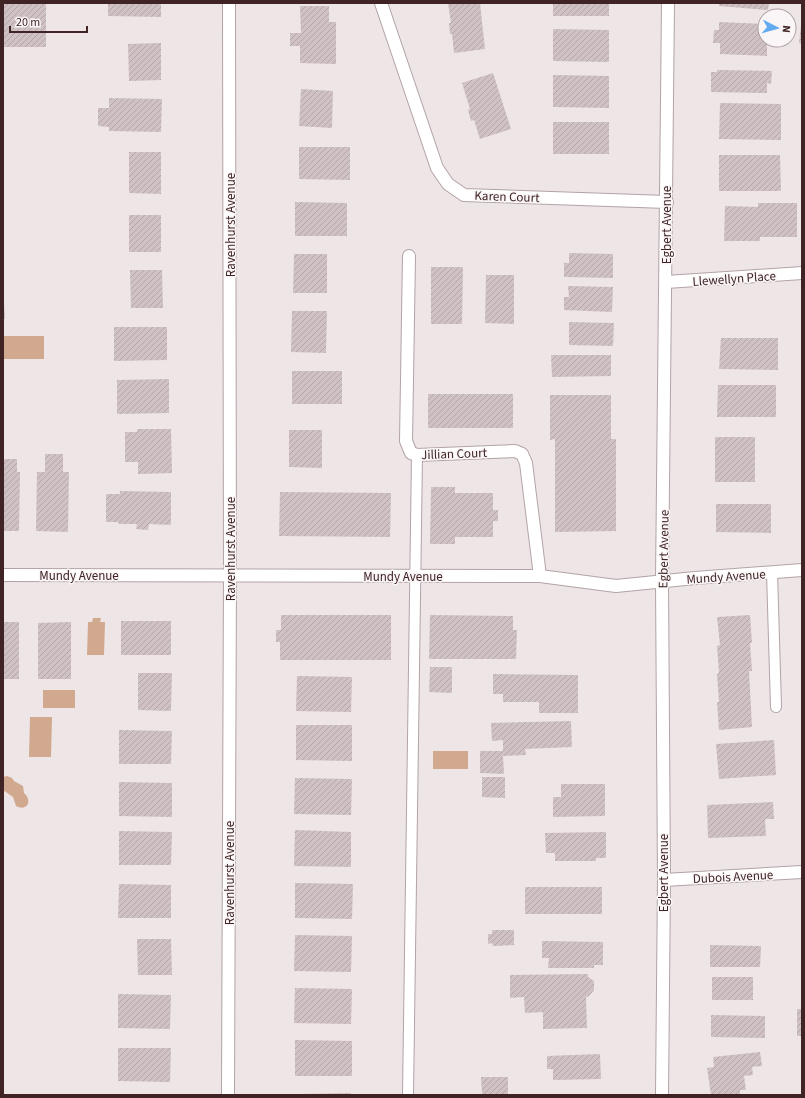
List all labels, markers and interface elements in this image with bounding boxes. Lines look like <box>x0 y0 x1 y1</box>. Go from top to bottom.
scale bar <box>10 8 87 34</box>
north arrow <box>757 8 797 48</box>
text: 20 m <box>16 14 40 31</box>
text: N <box>779 25 794 33</box>
street label: Ravenhurst Avenue <box>222 173 240 277</box>
street label: Egbert Avenue <box>658 186 676 264</box>
street label: Karen Court <box>474 187 540 207</box>
street label: Llewellyn Place <box>692 267 776 291</box>
street label: Jillian Court <box>421 444 488 464</box>
street label: Ravenhurst Avenue <box>222 497 240 601</box>
street label: Egbert Avenue <box>654 510 674 588</box>
street label: Mundy Avenue <box>686 565 766 589</box>
street label: Mundy Avenue <box>39 567 119 585</box>
street label: Mundy Avenue <box>363 568 443 586</box>
street label: Ravenhurst Avenue <box>221 821 239 925</box>
street label: Egbert Avenue <box>655 834 673 912</box>
street label: Dubois Avenue <box>692 866 774 888</box>

